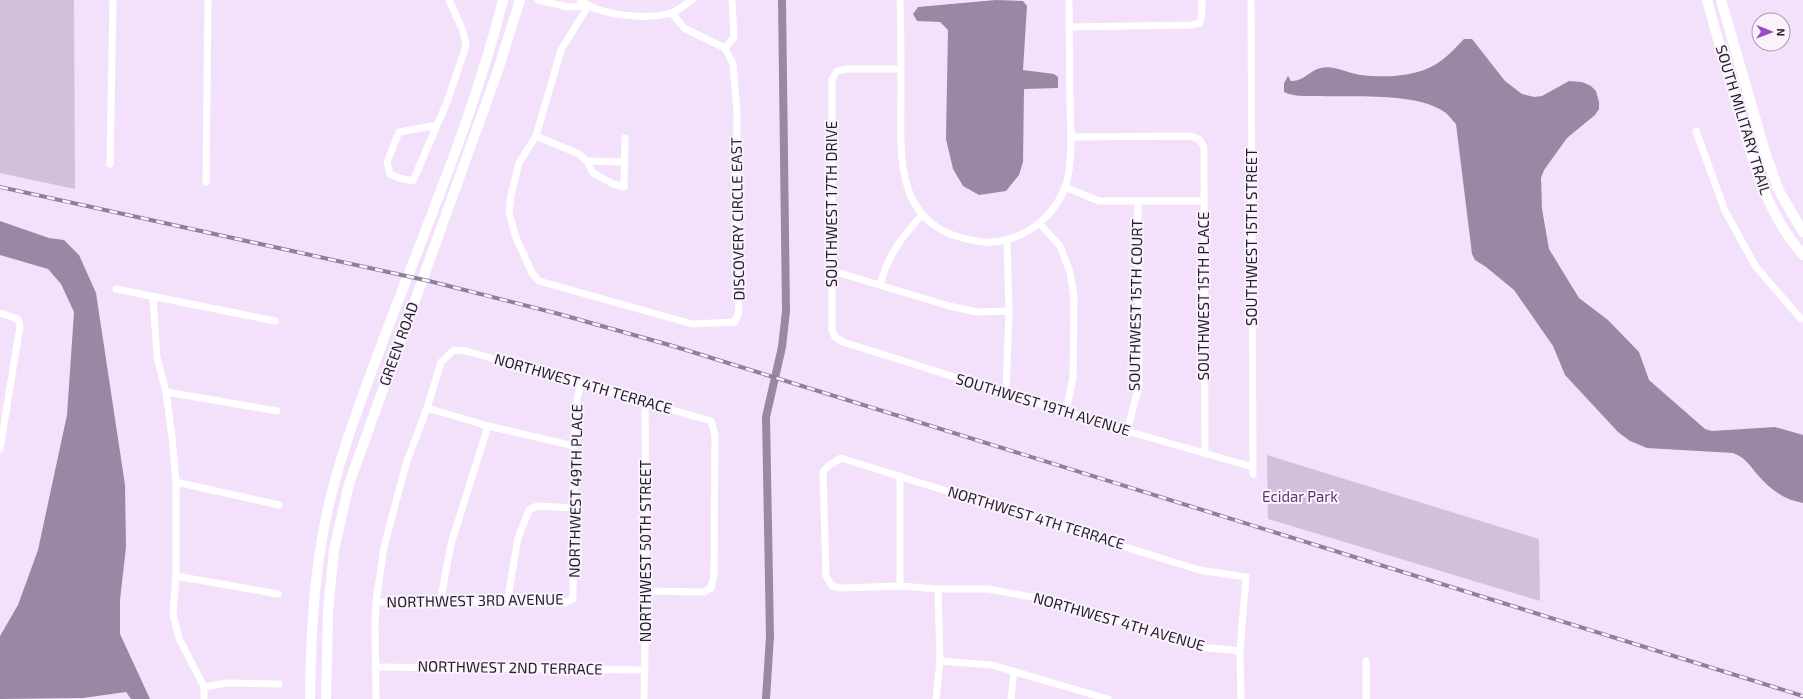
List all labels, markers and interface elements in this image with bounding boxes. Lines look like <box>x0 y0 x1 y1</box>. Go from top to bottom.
north arrow <box>1751 12 1791 52</box>
text: N <box>1775 28 1788 36</box>
street label: SOUTH MILITARY TRAIL <box>1713 43 1775 197</box>
street label: SOUTHWEST 17TH DRIVE <box>822 121 840 287</box>
street label: DISCOVERY CIRCLE EAST <box>727 137 747 301</box>
street label: SOUTHWEST 15TH STREET <box>1242 148 1260 326</box>
street label: SOUTHWEST 15TH PLACE <box>1194 212 1212 380</box>
street label: SOUTHWEST 15TH COURT <box>1124 218 1146 391</box>
street label: GREEN ROAD <box>375 299 422 388</box>
street label: NORTHWEST 4TH TERRACE <box>492 349 674 417</box>
street label: SOUTHWEST 19TH AVENUE <box>954 369 1133 439</box>
street label: NORTHWEST 49TH PLACE <box>564 404 586 578</box>
street label: NORTHWEST 50TH STREET <box>636 460 654 642</box>
street label: NORTHWEST 4TH TERRACE <box>946 482 1127 553</box>
park label: Ecidar Park <box>1262 487 1338 505</box>
street label: NORTHWEST 4TH AVENUE <box>1032 588 1207 654</box>
street label: NORTHWEST 3RD AVENUE <box>386 589 564 611</box>
street label: NORTHWEST 2ND TERRACE <box>417 656 603 678</box>

